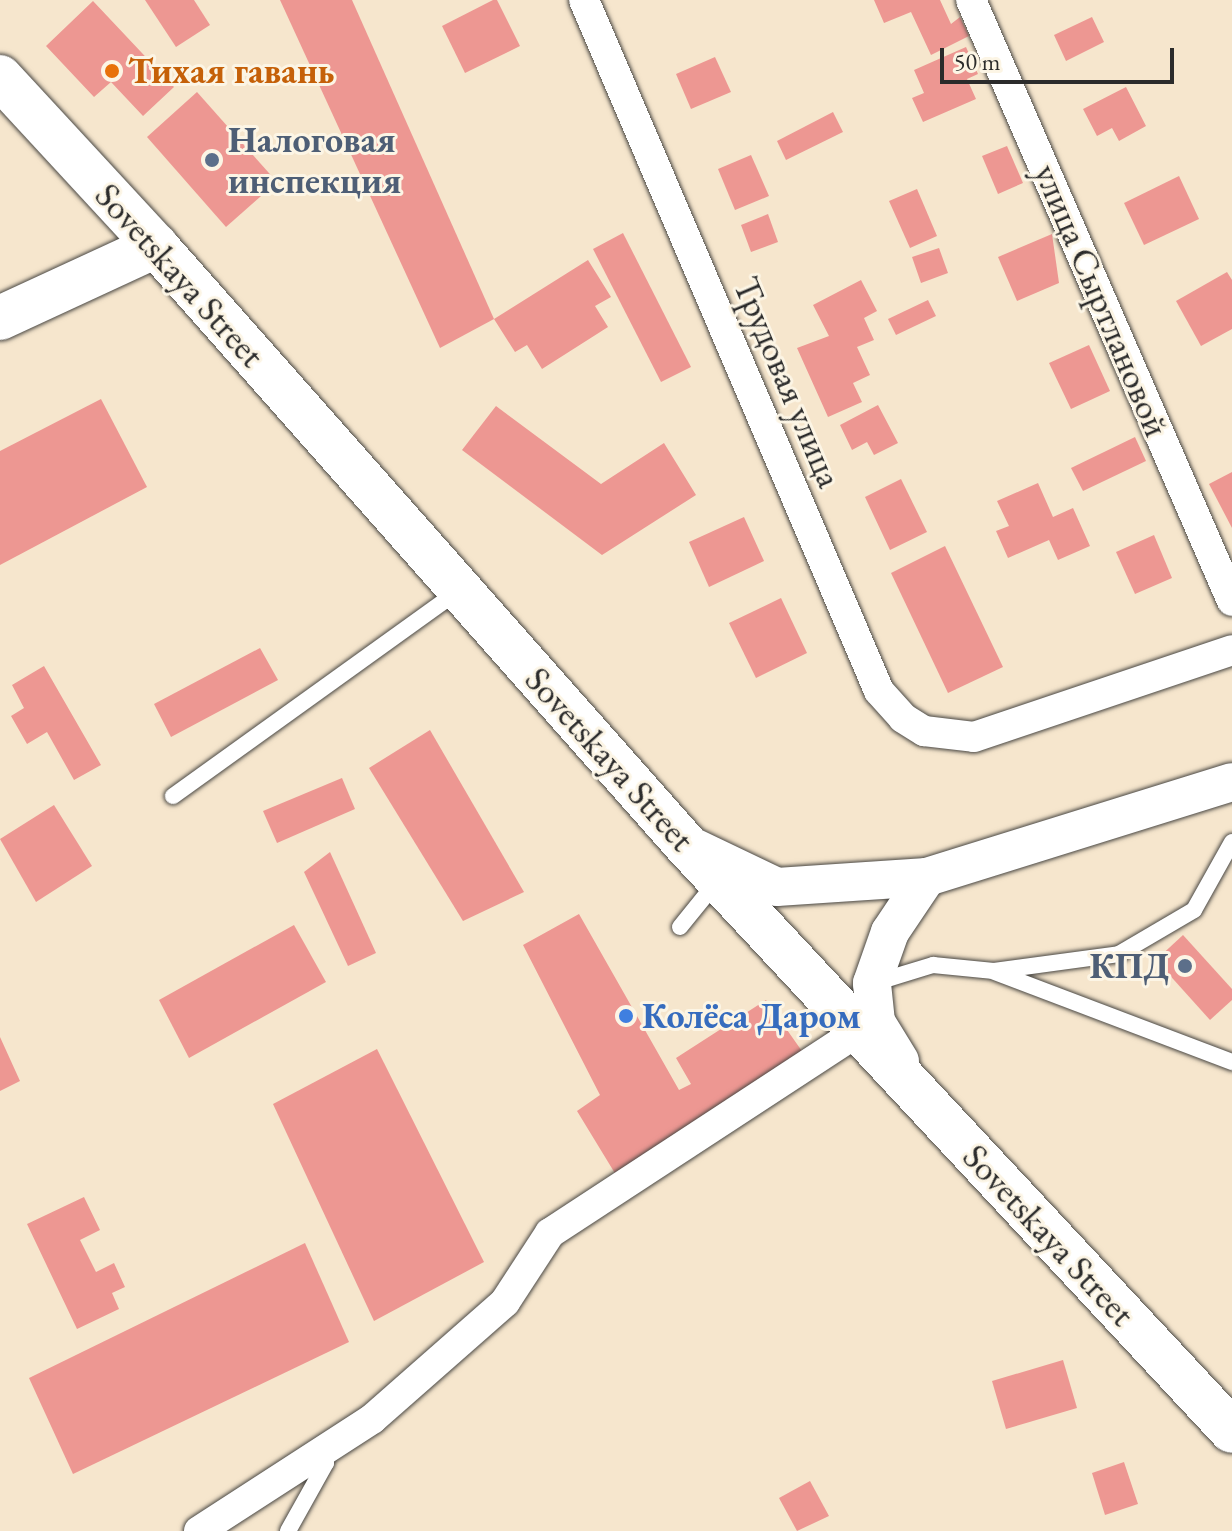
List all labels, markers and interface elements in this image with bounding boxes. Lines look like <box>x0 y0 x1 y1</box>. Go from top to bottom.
scale bar <box>944 32 1178 82</box>
text: 50 m <box>954 46 1001 77</box>
place label: Тихая гавань <box>128 49 335 93</box>
marker: Тихая гавань <box>103 62 121 80</box>
place label: Налоговая инспекция <box>228 117 401 202</box>
marker: Налоговая инспекция <box>203 151 221 169</box>
street label: улица Сыртлановой <box>1025 157 1179 443</box>
street label: Sovetskaya Street <box>86 174 274 376</box>
street label: Трудовая улица <box>724 270 852 494</box>
street label: Sovetskaya Street <box>516 658 704 860</box>
place label: КПД <box>1089 944 1169 988</box>
marker: КПД <box>1176 957 1194 975</box>
place label: Колёса Даром <box>642 994 861 1038</box>
marker: Колёса Даром <box>617 1007 635 1025</box>
street label: Sovetskaya Street <box>954 1135 1144 1335</box>

